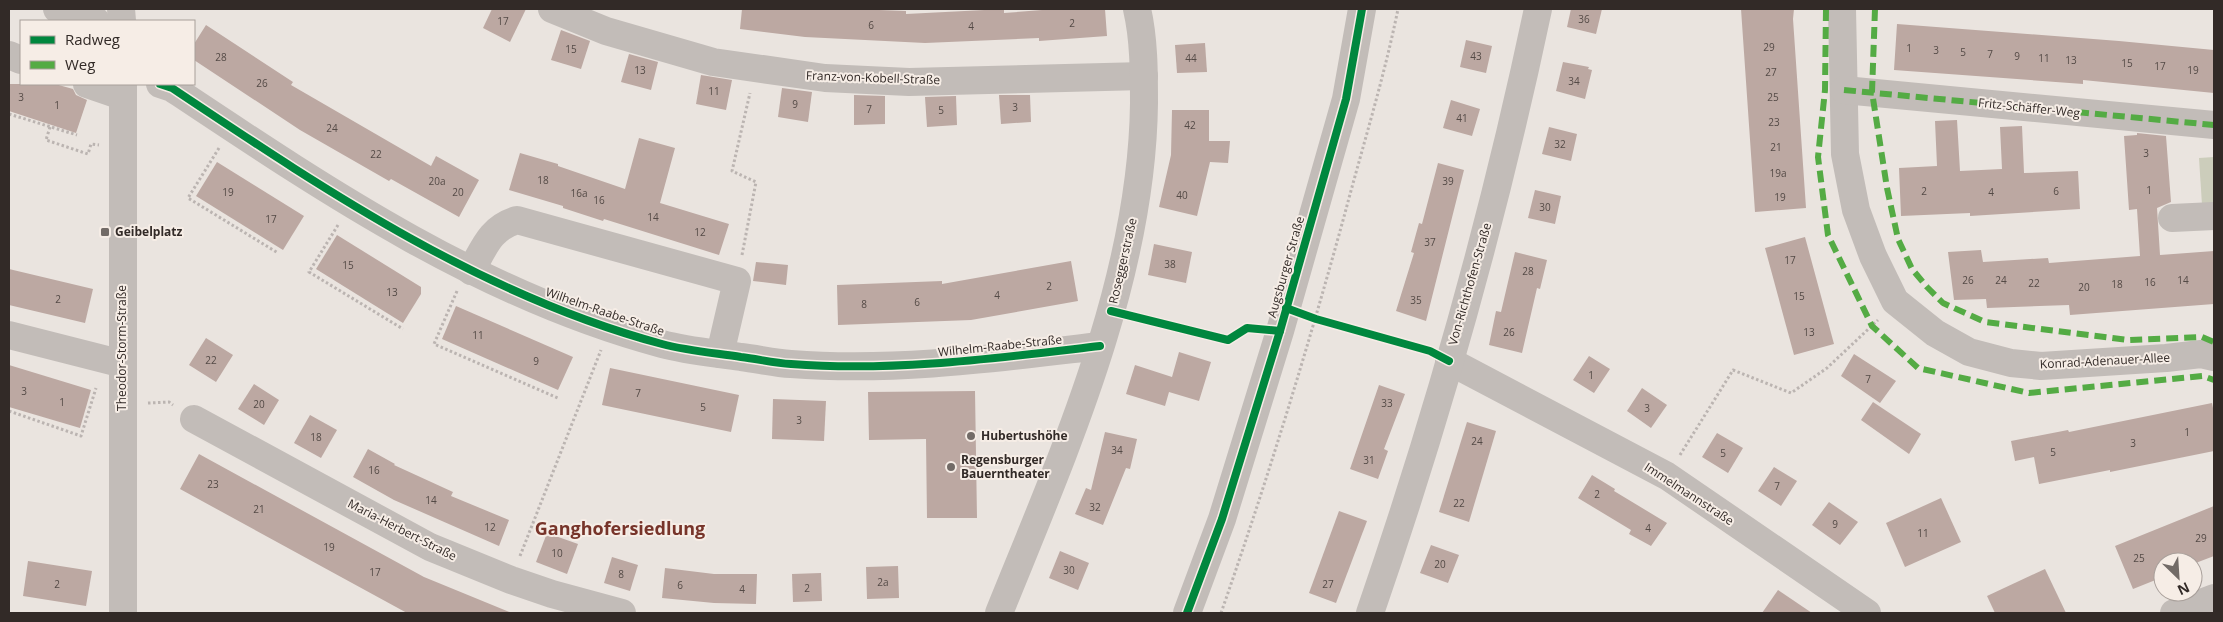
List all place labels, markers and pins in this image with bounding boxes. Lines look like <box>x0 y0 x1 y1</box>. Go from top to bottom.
place label: Geibelplatz <box>115 223 183 240</box>
marker: Geibelplatz <box>99 226 111 238</box>
place label: Hubertushöhe <box>981 427 1068 444</box>
marker: Hubertushöhe <box>965 430 977 442</box>
place label: Regensburger Bauerntheater <box>961 451 1050 482</box>
marker: Regensburger Bauerntheater <box>945 461 957 473</box>

